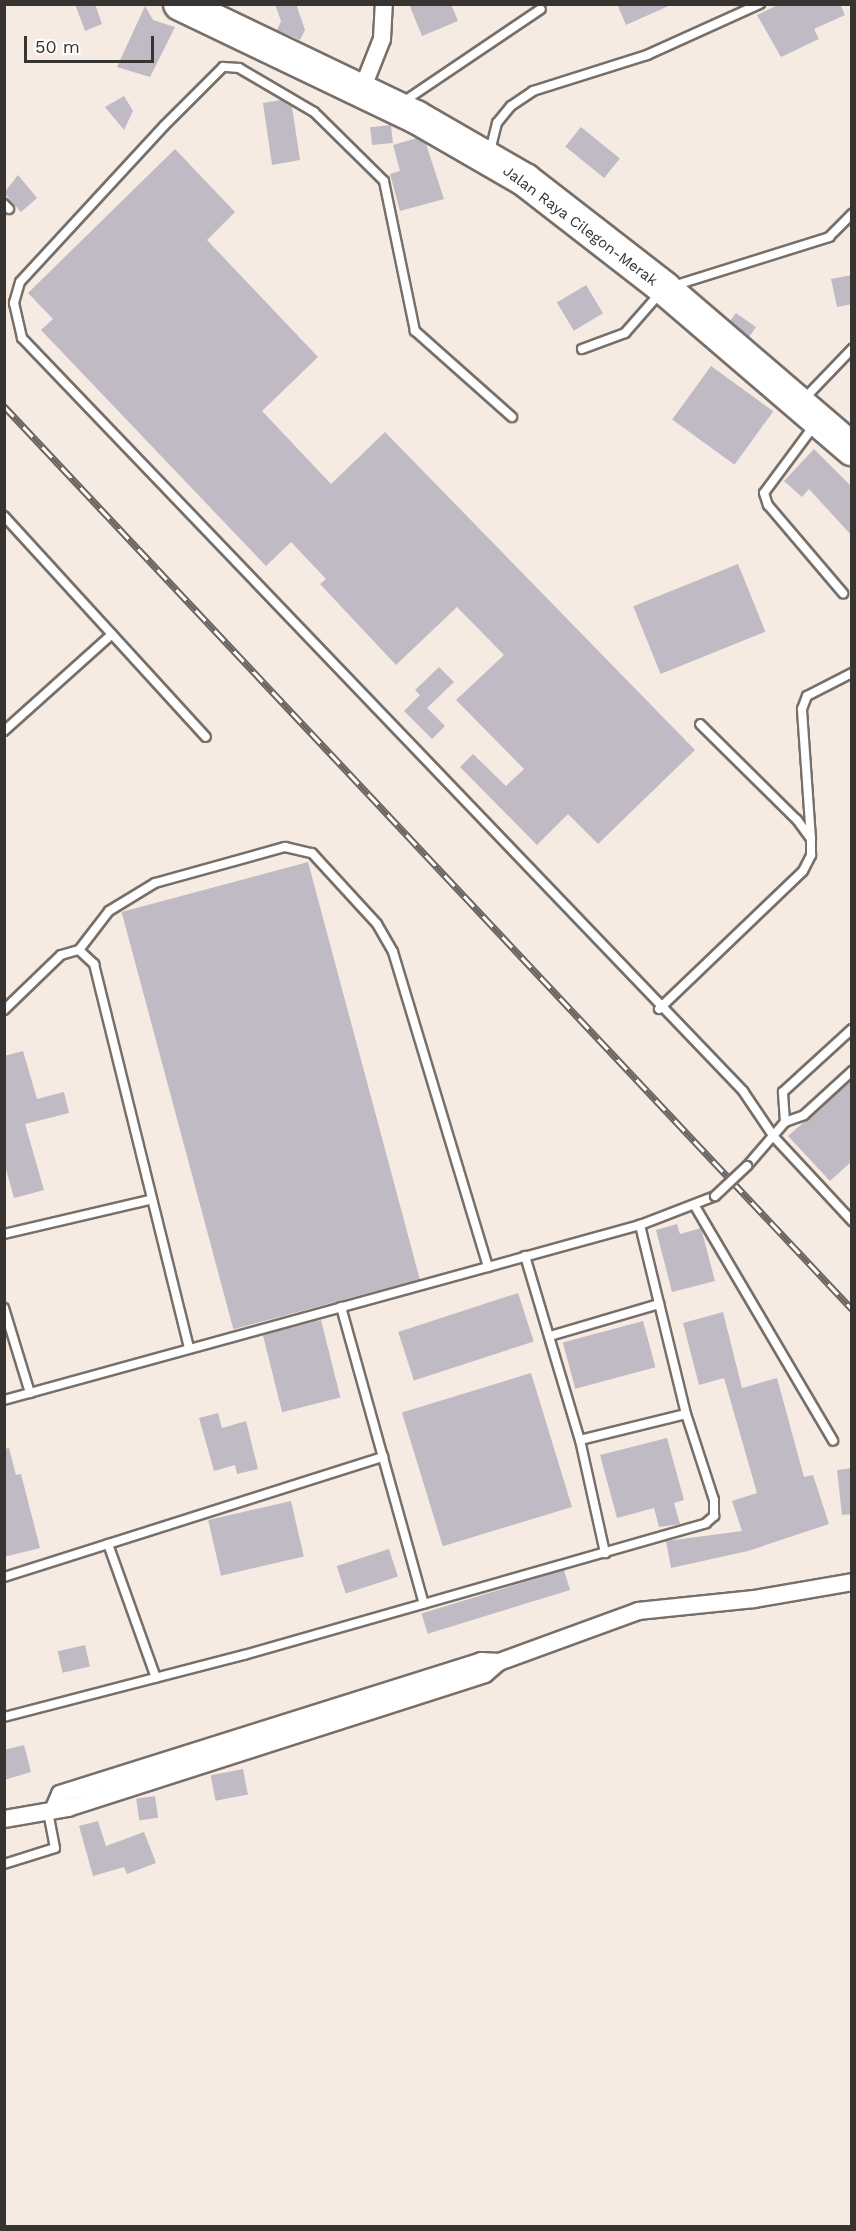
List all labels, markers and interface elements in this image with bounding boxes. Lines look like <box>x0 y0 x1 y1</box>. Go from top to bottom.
scale bar <box>27 24 158 62</box>
text: 50 m <box>35 36 80 57</box>
street label: Jalan Raya Cilegon-Merak <box>499 162 661 290</box>

